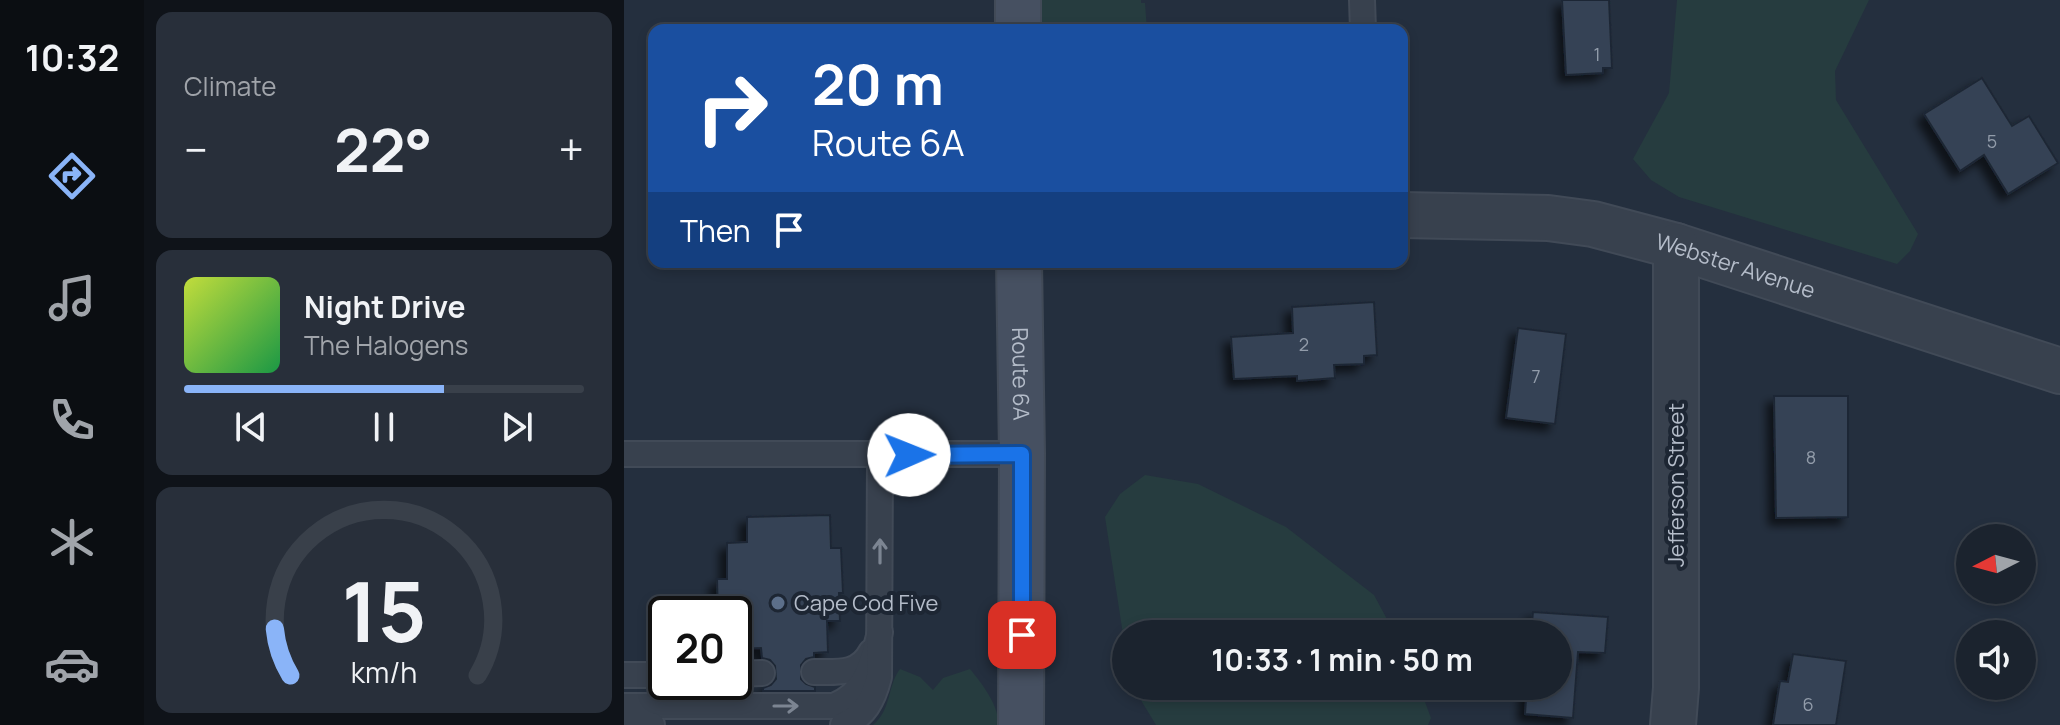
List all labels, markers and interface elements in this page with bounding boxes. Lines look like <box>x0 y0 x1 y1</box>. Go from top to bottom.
text: 10:32 <box>25 33 119 82</box>
house number: 1 <box>1593 42 1601 66</box>
text: 20 m <box>812 45 944 122</box>
icon: right <box>680 56 784 160</box>
text: Climate <box>184 68 276 104</box>
text: 22° <box>334 108 432 190</box>
text: Route 6A <box>812 118 964 167</box>
text: − <box>184 119 208 179</box>
text: + <box>559 119 584 179</box>
house number: 5 <box>1987 129 1997 153</box>
icon: directions <box>44 148 100 204</box>
icon: arrive <box>767 208 811 252</box>
text: Then <box>680 210 751 251</box>
street label: Webster Avenue <box>1653 226 1819 305</box>
icon: music <box>44 270 100 326</box>
text: Night Drive <box>304 286 466 327</box>
text: The Halogens <box>304 327 468 363</box>
street label: Route 6A <box>1005 327 1036 421</box>
house number: 2 <box>1299 332 1309 356</box>
house number: 7 <box>1531 364 1541 388</box>
icon: phone <box>44 392 100 448</box>
street label: Jefferson Street <box>1661 403 1691 567</box>
icon: previous <box>229 405 273 449</box>
icon: pause <box>362 405 406 449</box>
icon: next <box>495 405 539 449</box>
position arrow <box>867 413 951 497</box>
house number: 8 <box>1806 445 1816 469</box>
icon: climate <box>44 514 100 570</box>
north arrow <box>1956 524 2036 604</box>
map controls <box>1956 524 2036 700</box>
one-way arrow <box>872 538 888 565</box>
text: 15 <box>341 553 427 667</box>
place label: Cape Cod Five <box>794 588 938 618</box>
marker: Cape Cod Five <box>769 594 787 612</box>
speed limit sign: 20 <box>648 596 752 700</box>
pin <box>988 601 1056 669</box>
icon: arrive <box>1000 613 1044 657</box>
button: sound <box>1956 620 2036 700</box>
icon: car <box>44 636 100 692</box>
text: 10:33 · 1 min · 50 m <box>1211 639 1473 680</box>
text: km/h <box>351 653 417 692</box>
house number: 6 <box>1802 692 1814 716</box>
one-way arrow <box>772 698 799 714</box>

